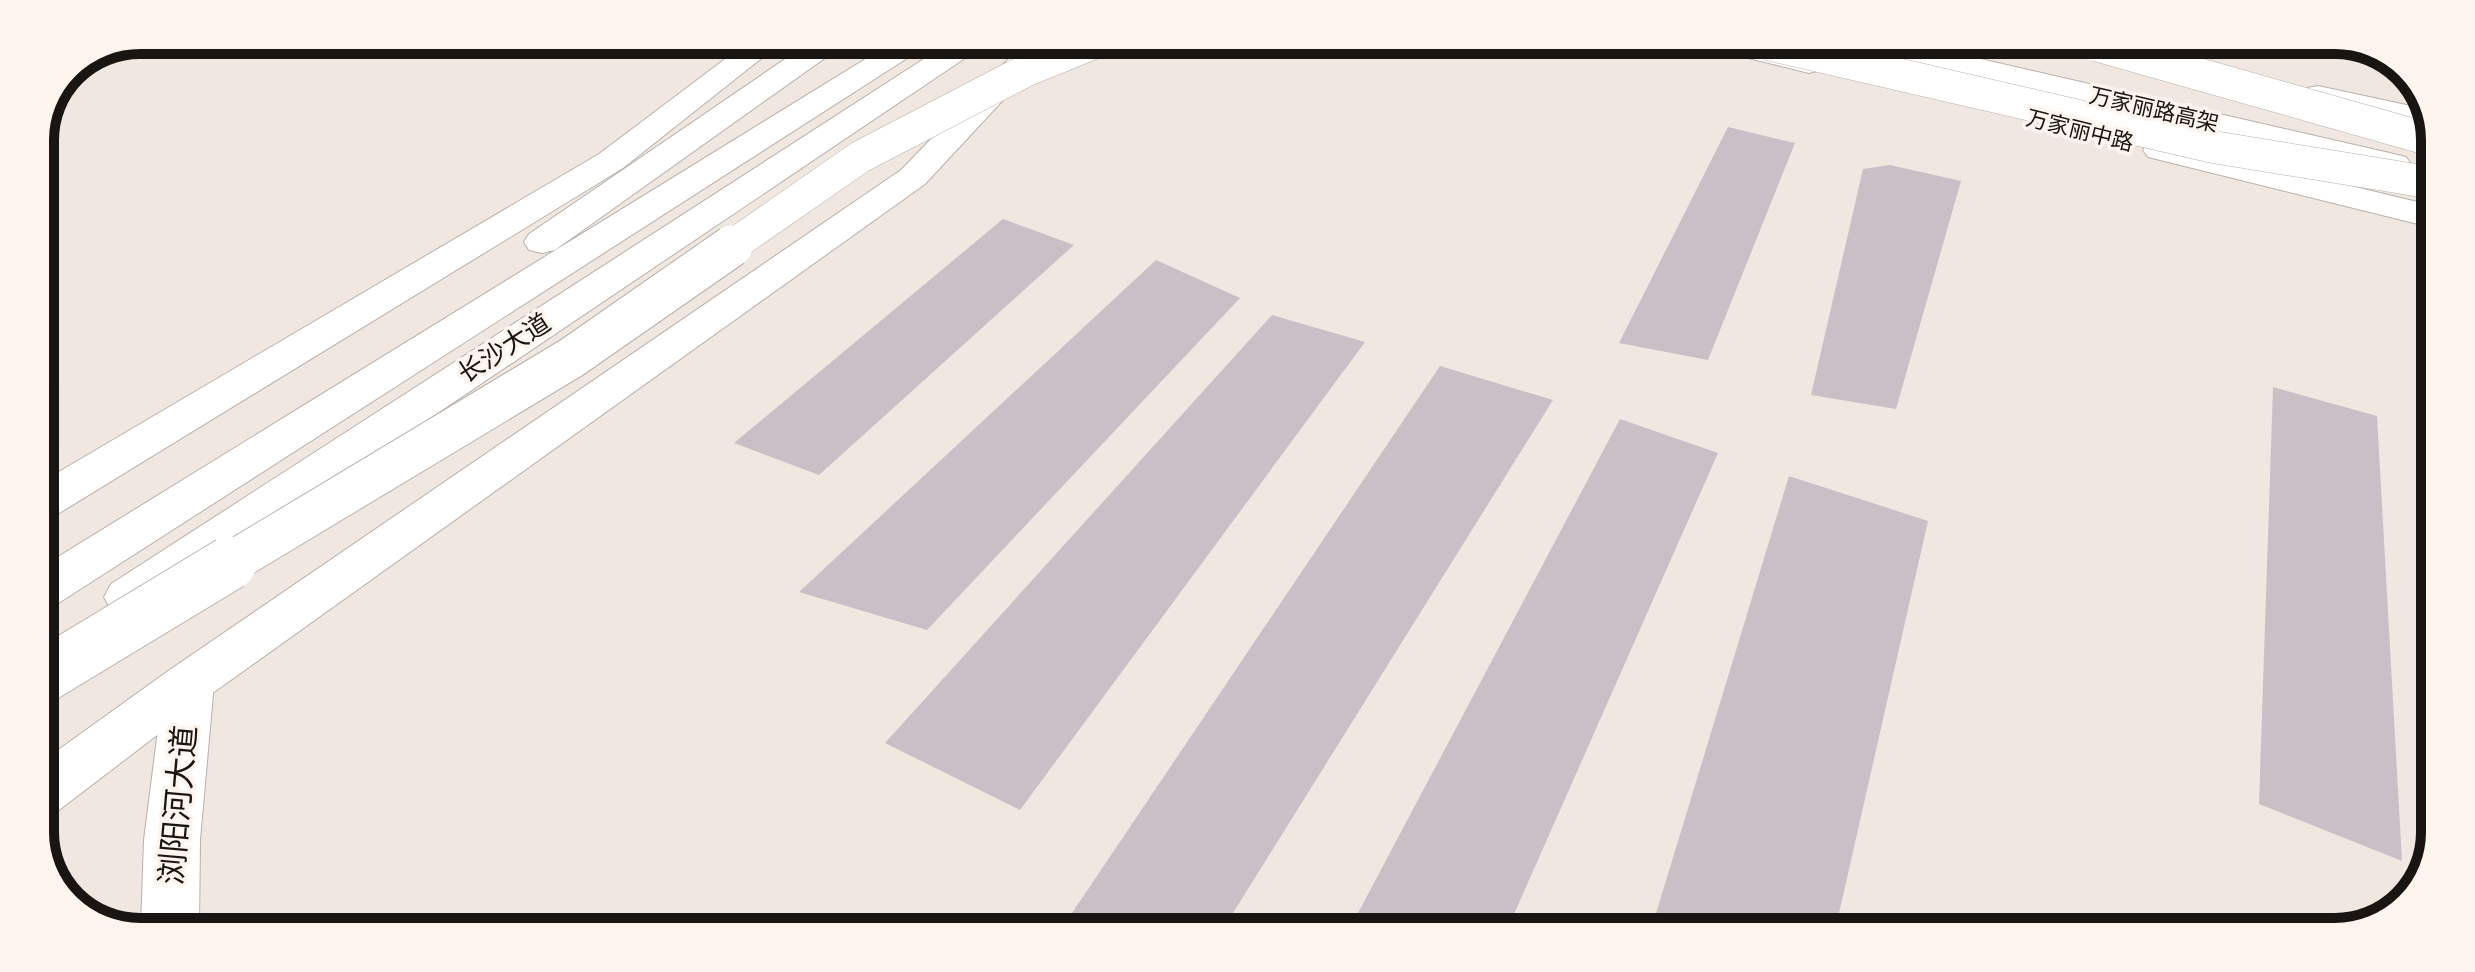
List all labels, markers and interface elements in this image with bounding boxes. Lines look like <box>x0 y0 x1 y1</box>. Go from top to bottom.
street label: 万家丽路高架 <box>2086 81 2221 139</box>
street label: 万家丽中路 <box>2023 103 2137 159</box>
street label: 长沙大道 <box>451 305 557 391</box>
street label: 浏阳河大道 <box>150 723 207 887</box>

